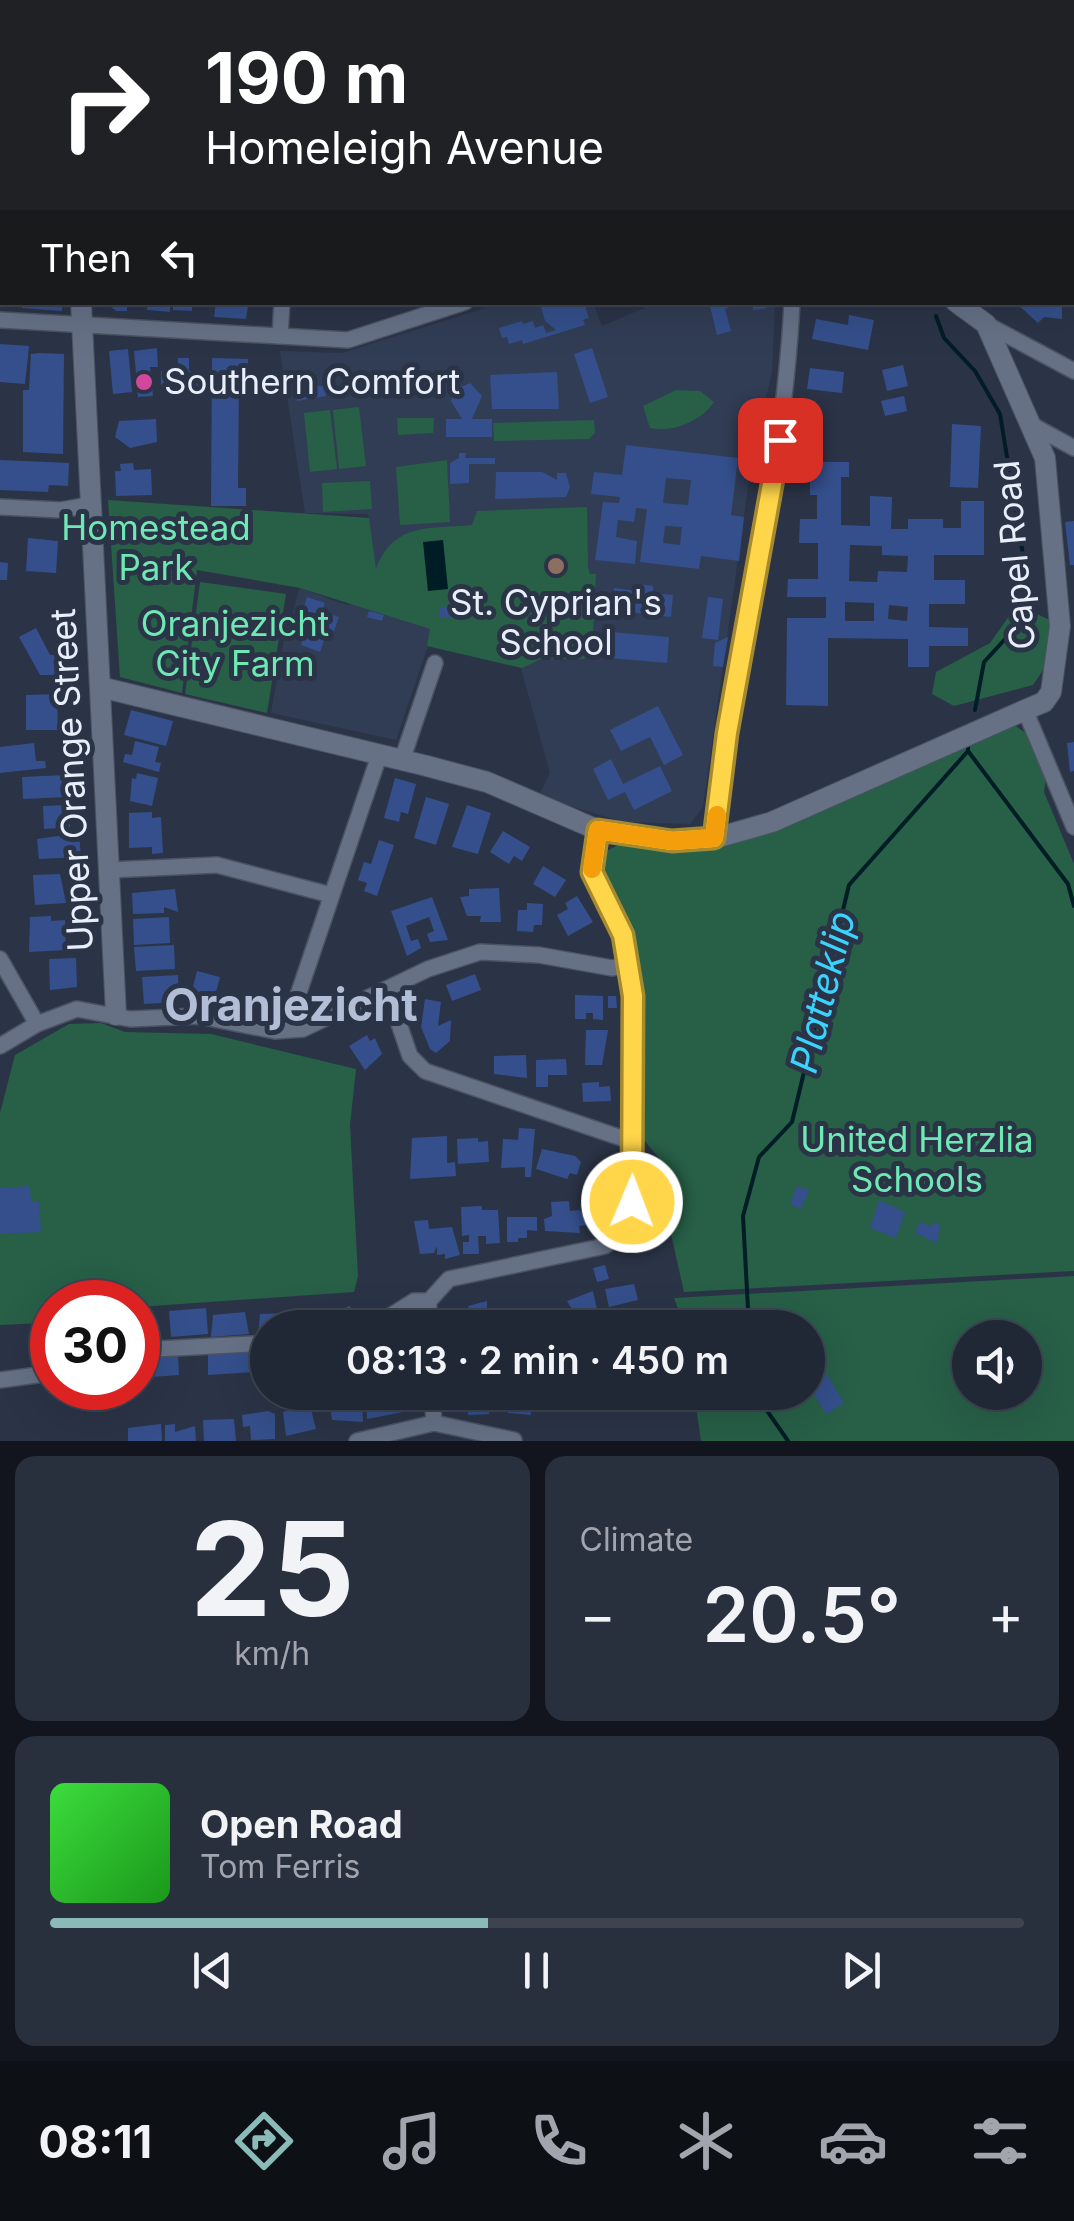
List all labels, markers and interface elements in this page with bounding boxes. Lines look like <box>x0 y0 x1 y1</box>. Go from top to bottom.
text: 190 m <box>205 35 408 120</box>
icon: right <box>40 40 170 170</box>
text: Homeleigh Avenue <box>205 120 604 175</box>
icon: left <box>152 230 207 285</box>
text: Then <box>40 235 132 281</box>
place label: Southern Comfort <box>164 360 460 402</box>
marker: Southern Comfort <box>133 371 155 393</box>
pin <box>738 398 823 483</box>
icon: arrive <box>753 413 808 468</box>
street label: Capel Road <box>985 459 1043 651</box>
park label: Homestead Park <box>61 506 251 588</box>
marker: St. Cyprian's School <box>545 555 567 577</box>
place label: St. Cyprian's School <box>450 581 662 663</box>
park label: Oranjezicht City Farm <box>141 602 329 684</box>
street label: Upper Orange Street <box>41 608 101 952</box>
water label: Platteklip <box>780 906 864 1077</box>
district label: Oranjezicht <box>164 977 418 1032</box>
park label: United Herzlia Schools <box>800 1118 1034 1200</box>
position arrow <box>580 1150 684 1254</box>
speed limit sign: 30 <box>30 1280 160 1410</box>
map controls <box>952 1320 1042 1410</box>
button: sound <box>952 1320 1042 1410</box>
text: 08:13 · 2 min · 450 m <box>346 1337 729 1383</box>
text: 25 <box>190 1490 355 1647</box>
text: Climate <box>580 1520 693 1559</box>
text: 20.5° <box>702 1569 901 1660</box>
text: − <box>580 1582 616 1648</box>
text: + <box>988 1582 1024 1648</box>
text: km/h <box>234 1634 310 1673</box>
text: Open Road <box>200 1801 403 1847</box>
text: Tom Ferris <box>200 1847 360 1886</box>
icon: previous <box>185 1943 240 1998</box>
icon: pause <box>509 1943 564 1998</box>
icon: next <box>834 1943 889 1998</box>
icon: directions <box>229 2106 299 2176</box>
icon: music <box>377 2106 447 2176</box>
icon: phone <box>524 2106 594 2176</box>
icon: climate <box>671 2106 741 2176</box>
icon: car <box>818 2106 888 2176</box>
icon: filters <box>965 2106 1035 2176</box>
text: 08:11 <box>39 2114 152 2169</box>

